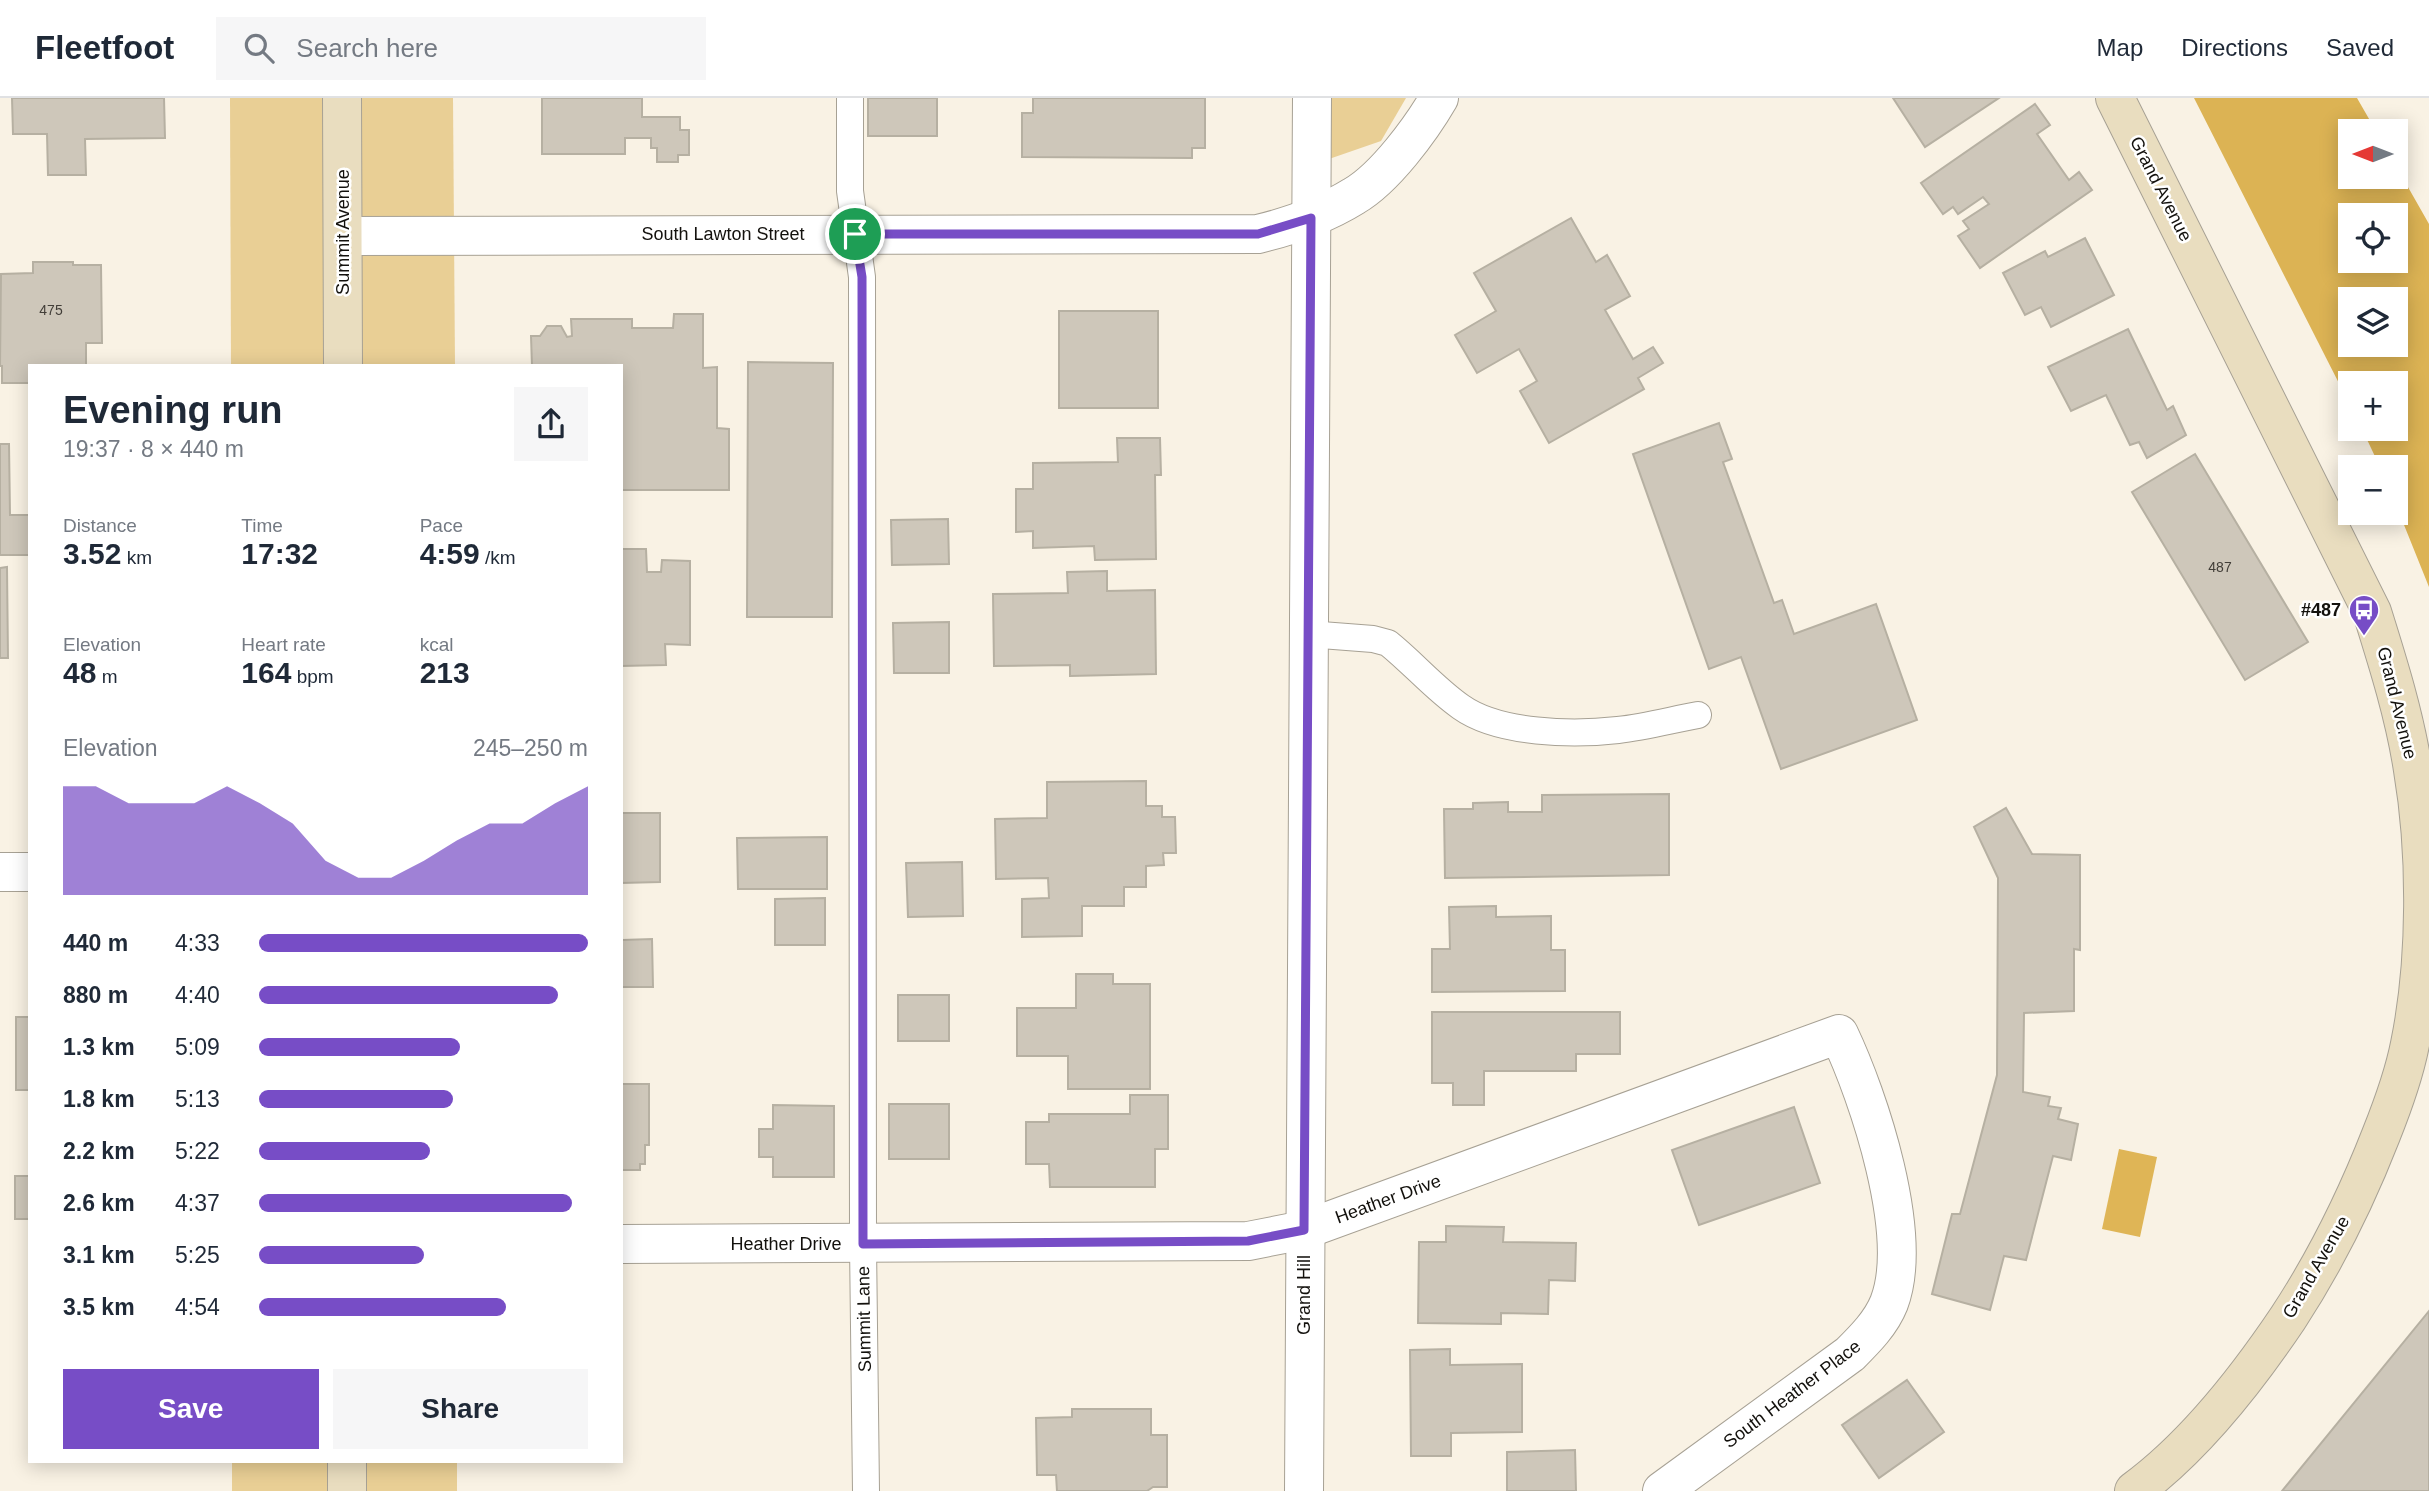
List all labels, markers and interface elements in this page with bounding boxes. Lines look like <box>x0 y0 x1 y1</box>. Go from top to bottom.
search box <box>216 17 706 80</box>
text: Fleetfoot <box>35 29 174 66</box>
icon: search <box>240 29 278 67</box>
text: Search here <box>296 33 438 63</box>
text: Map <box>2097 34 2143 61</box>
text: Directions <box>2181 34 2288 61</box>
text: Saved <box>2326 34 2394 61</box>
north arrow <box>2338 119 2408 189</box>
map controls <box>2338 119 2408 525</box>
street label: Grand Avenue <box>2126 133 2196 245</box>
street label: Summit Avenue <box>333 169 353 295</box>
button: locate <box>2338 203 2408 273</box>
pin <box>825 204 885 264</box>
icon: arrive <box>836 215 874 253</box>
street label: South Lawton Street <box>641 224 805 244</box>
button: layers <box>2338 287 2408 357</box>
house number: 475 <box>39 302 63 318</box>
button: + <box>2338 371 2408 441</box>
button: share <box>514 387 588 461</box>
text: Evening run <box>63 389 283 431</box>
text: 19:37 · 8 × 440 m <box>63 436 244 462</box>
button: − <box>2338 455 2408 525</box>
text: Distance <box>63 515 137 536</box>
text: Time <box>241 515 283 536</box>
text: Pace <box>420 515 463 536</box>
text: 3.52 <box>63 537 121 570</box>
text: 17:32 <box>241 537 318 570</box>
text: 4:59 <box>420 537 480 570</box>
text: km <box>121 547 152 568</box>
text: /km <box>480 547 516 568</box>
house number: 487 <box>2208 559 2232 575</box>
bus stop icon: #487 <box>2347 593 2381 637</box>
place label: #487 <box>2301 600 2341 620</box>
text: Elevation <box>63 634 141 655</box>
text: Heart rate <box>241 634 326 655</box>
text: kcal <box>420 634 453 655</box>
street label: Grand Avenue <box>2373 645 2421 761</box>
text: 48 <box>63 656 96 689</box>
text: 164 <box>241 656 291 689</box>
text: 213 <box>420 656 470 689</box>
text: m <box>96 666 117 687</box>
text: bpm <box>291 666 334 687</box>
text: Elevation <box>63 735 158 761</box>
text: 245–250 m <box>473 735 588 761</box>
text: 440 m <box>63 930 128 956</box>
text: 4:33 <box>175 930 220 956</box>
text: 880 m <box>63 982 128 1008</box>
text: 4:40 <box>175 982 220 1008</box>
text: 1.3 km <box>63 1034 135 1060</box>
text: 5:09 <box>175 1034 220 1060</box>
text: 1.8 km <box>63 1086 135 1112</box>
text: 5:13 <box>175 1086 220 1112</box>
text: 2.2 km <box>63 1138 135 1164</box>
text: 5:22 <box>175 1138 220 1164</box>
street label: Heather Drive <box>1332 1171 1444 1227</box>
text: 2.6 km <box>63 1190 135 1216</box>
text: 4:37 <box>175 1190 220 1216</box>
street label: Grand Avenue <box>2279 1212 2353 1322</box>
street label: Heather Drive <box>730 1234 842 1254</box>
text: 3.1 km <box>63 1242 135 1268</box>
text: 5:25 <box>175 1242 220 1268</box>
street label: Grand Hill <box>1294 1255 1314 1335</box>
street label: Summit Lane <box>853 1266 875 1372</box>
text: 3.5 km <box>63 1294 135 1320</box>
text: 4:54 <box>175 1294 220 1320</box>
street label: South Heather Place <box>1720 1336 1864 1452</box>
button: Save <box>63 1369 319 1449</box>
button: Share <box>333 1369 588 1449</box>

